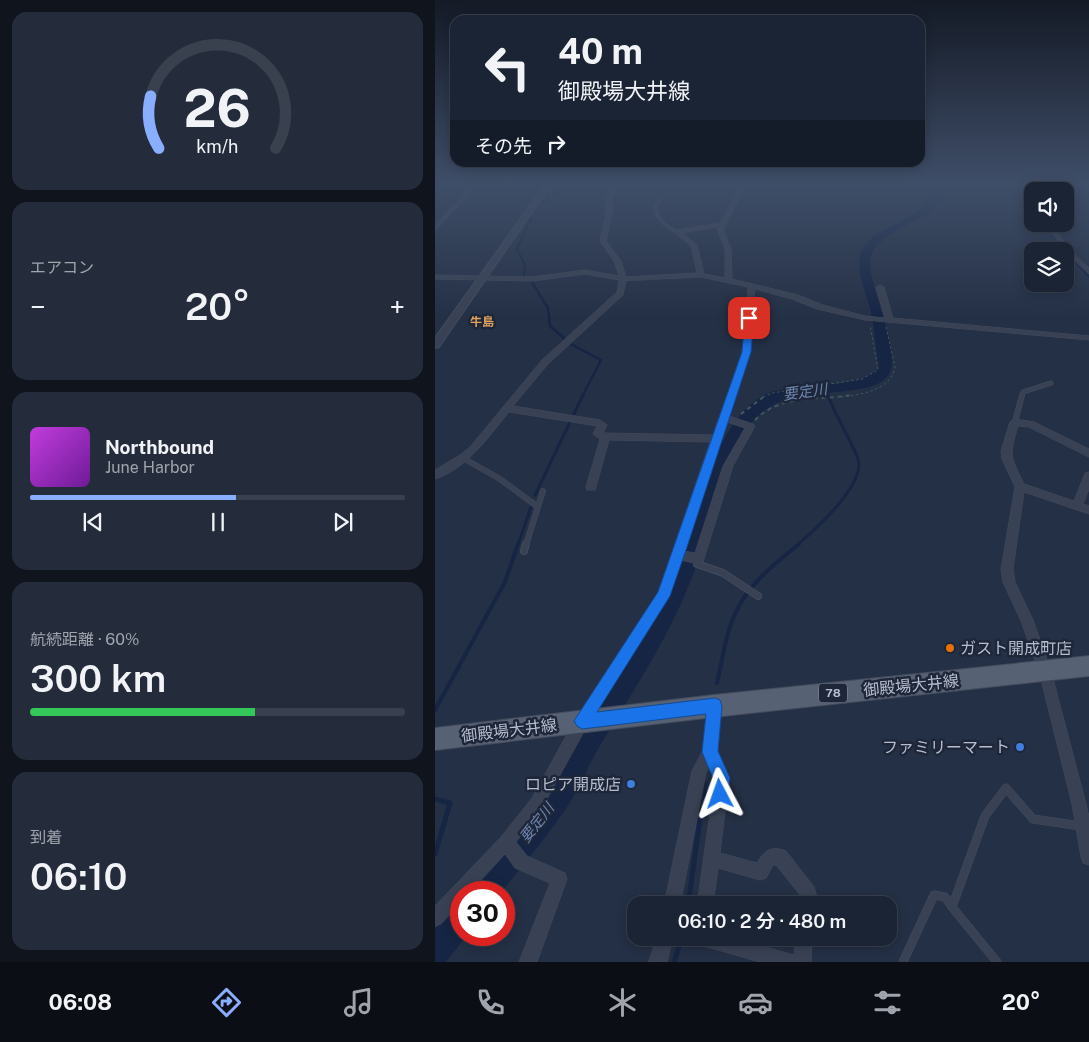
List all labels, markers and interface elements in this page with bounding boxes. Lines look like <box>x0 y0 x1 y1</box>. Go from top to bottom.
text: 40 m <box>558 31 643 72</box>
icon: left <box>475 35 540 100</box>
text: 26 <box>184 78 251 139</box>
text: 御殿場大井線 <box>558 78 690 104</box>
icon: right <box>542 130 570 158</box>
text: その先 <box>475 135 532 157</box>
text: km/h <box>196 136 239 157</box>
map controls <box>1024 182 1074 292</box>
button: sound <box>1024 182 1074 232</box>
button: layers <box>1024 242 1074 292</box>
text: エアコン <box>30 258 94 277</box>
text: 20° <box>185 284 250 329</box>
text: − <box>30 290 46 323</box>
text: + <box>389 290 405 323</box>
pin <box>728 297 770 339</box>
icon: arrive <box>735 304 763 332</box>
district label: 牛島 <box>470 315 494 329</box>
water label: 要定川 <box>781 380 830 403</box>
text: Northbound <box>105 436 214 458</box>
text: June Harbor <box>105 458 195 477</box>
icon: previous <box>79 508 107 536</box>
icon: pause <box>204 508 232 536</box>
icon: next <box>329 508 357 536</box>
text: 航続距離 · 60% <box>30 630 139 649</box>
place label: ガスト開成町店 <box>960 639 1072 658</box>
marker: ガスト開成町店 <box>944 642 956 654</box>
text: 300 km <box>30 656 166 701</box>
street label: 御殿場大井線 <box>862 671 960 700</box>
road number: 78 <box>819 684 847 702</box>
street label: 御殿場大井線 <box>460 715 558 746</box>
place label: ファミリーマート <box>882 738 1010 757</box>
marker: ファミリーマート <box>1014 741 1026 753</box>
position arrow <box>693 767 745 819</box>
place label: ロピア開成店 <box>525 775 621 794</box>
marker: ロピア開成店 <box>625 778 637 790</box>
water label: 要定川 <box>516 798 558 846</box>
text: 到着 <box>30 828 62 847</box>
text: 06:10 <box>30 854 127 899</box>
speed limit sign: 30 <box>450 881 515 946</box>
text: 06:10 · 2 分 · 480 m <box>678 910 846 932</box>
icon: directions <box>209 985 244 1020</box>
icon: music <box>341 985 376 1020</box>
icon: phone <box>473 985 508 1020</box>
icon: climate <box>605 985 640 1020</box>
icon: car <box>738 985 773 1020</box>
icon: filters <box>870 985 905 1020</box>
text: 06:08 <box>49 989 112 1015</box>
text: 20° <box>1002 989 1040 1015</box>

